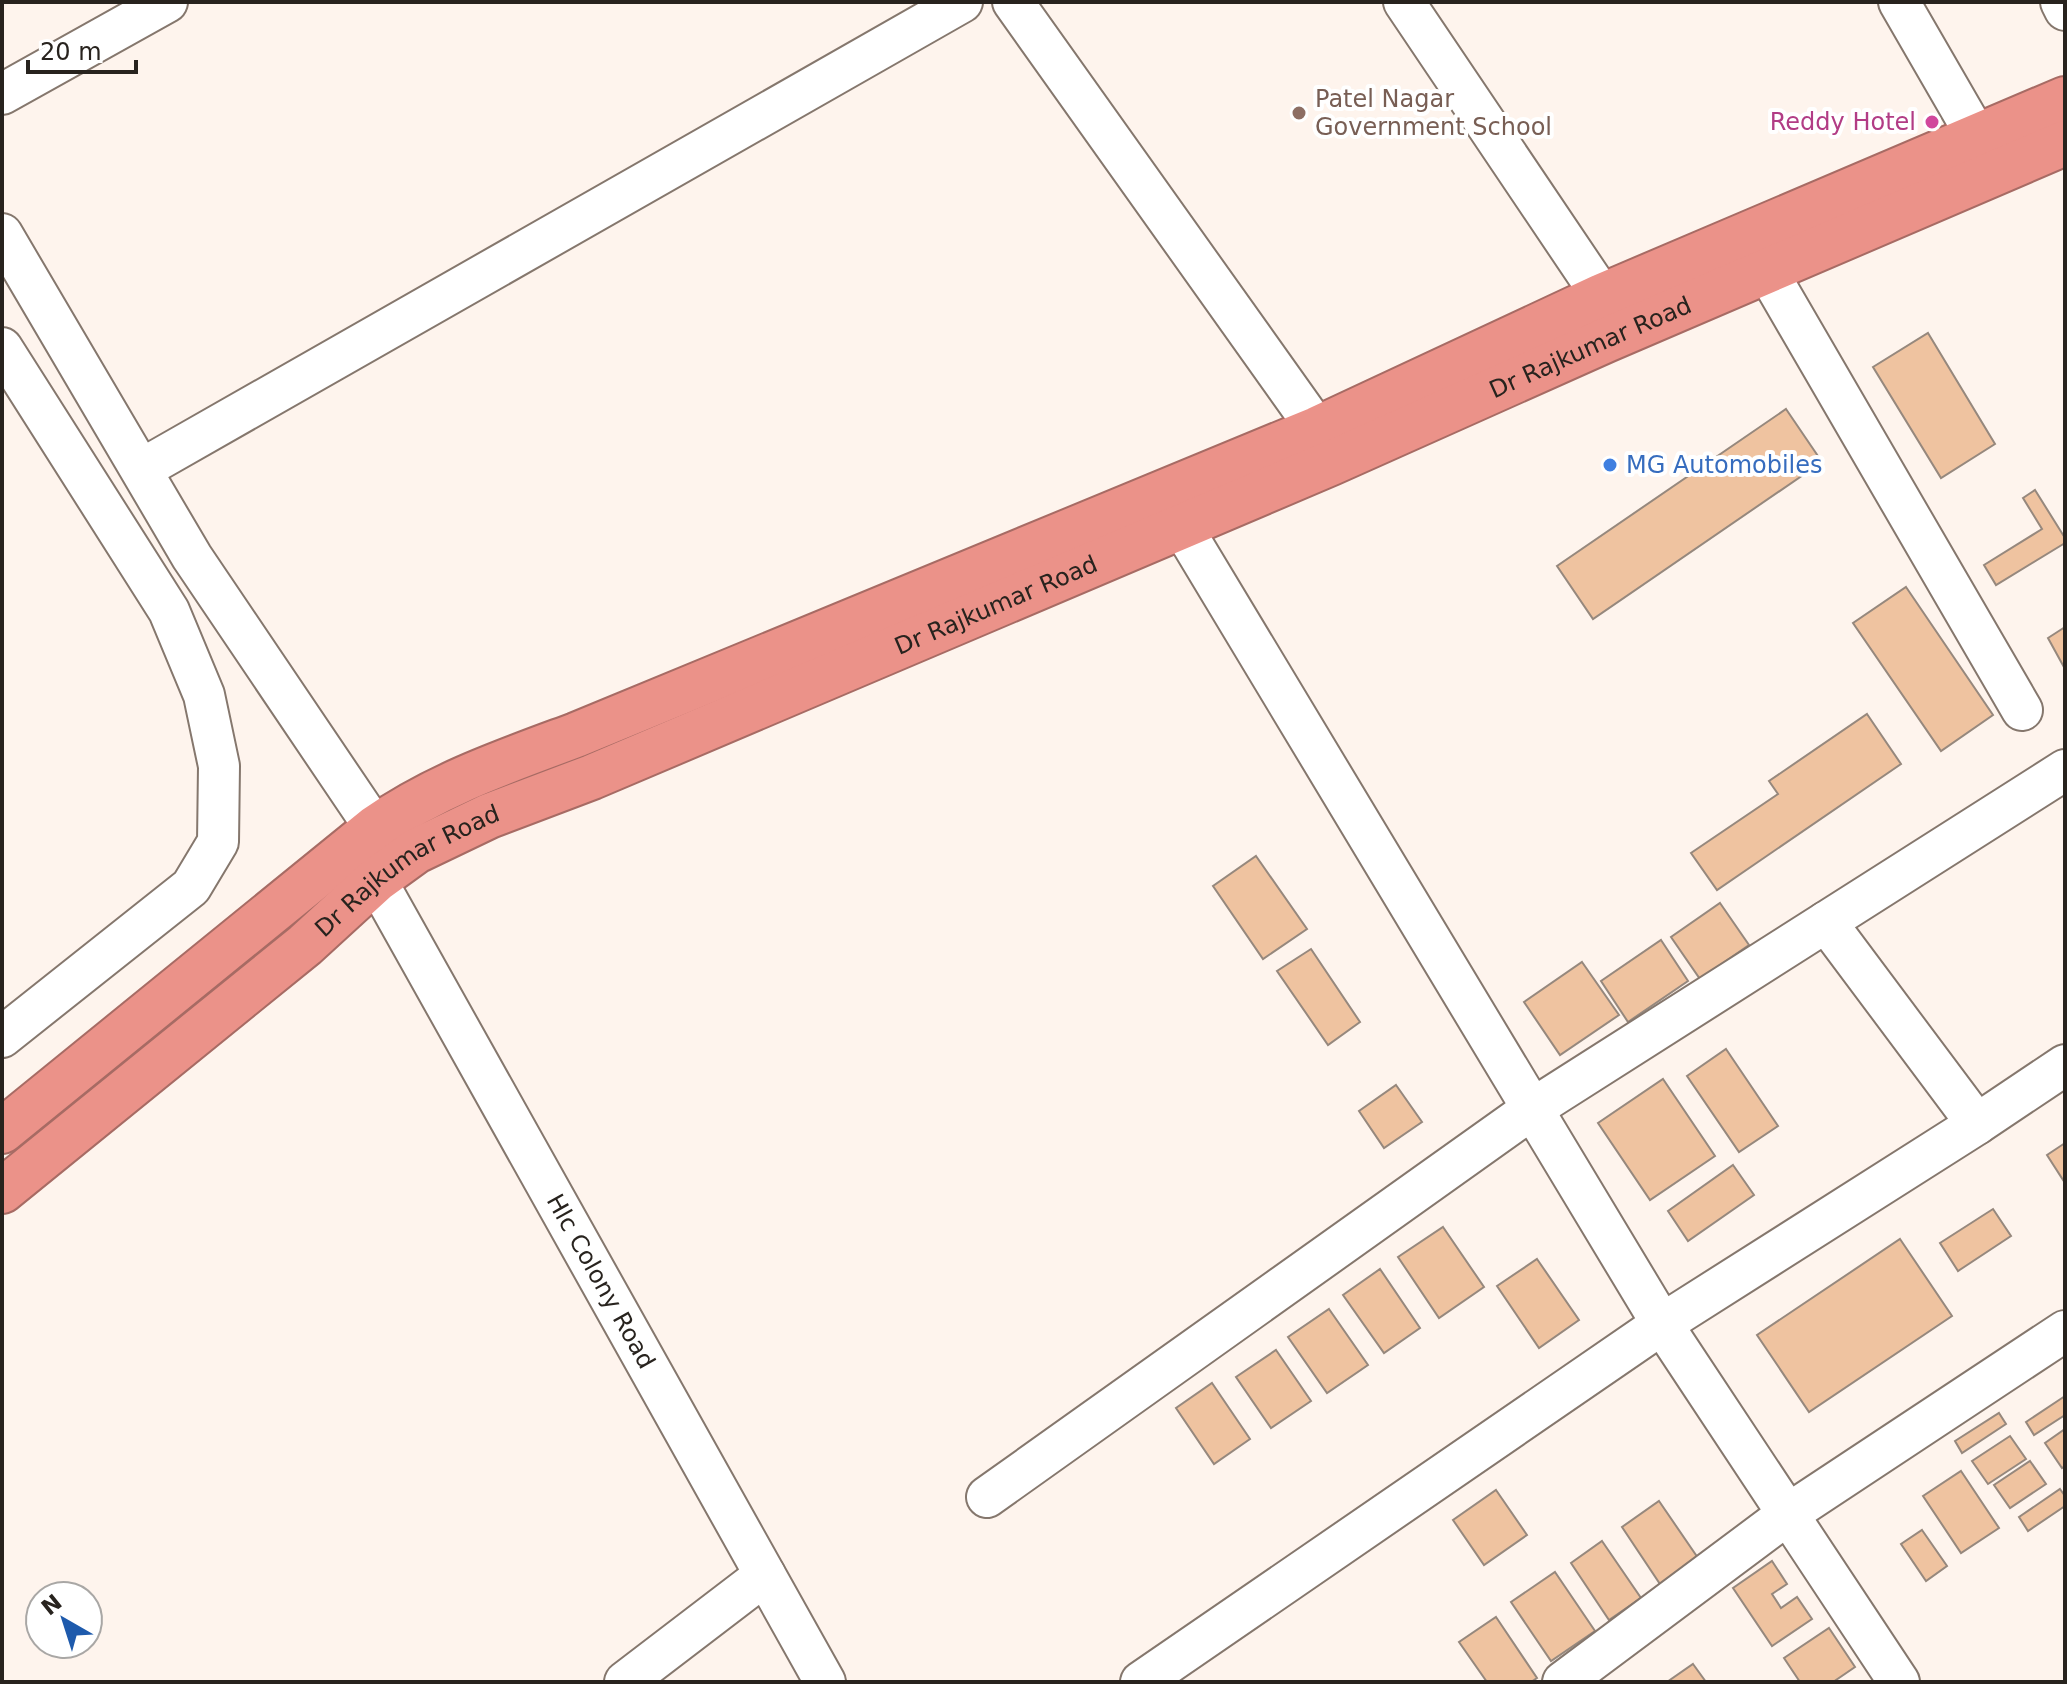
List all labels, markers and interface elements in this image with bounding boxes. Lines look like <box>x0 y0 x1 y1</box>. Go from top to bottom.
scale bar <box>28 24 136 74</box>
text: 20 m <box>40 38 102 66</box>
place label: Patel Nagar Government School <box>1315 85 1552 141</box>
marker: Patel Nagar Government School <box>1290 104 1308 122</box>
place label: Reddy Hotel <box>1770 108 1916 136</box>
marker: Reddy Hotel <box>1923 113 1941 131</box>
street label: Dr Rajkumar Road <box>1485 291 1696 404</box>
place label: MG Automobiles <box>1626 451 1823 479</box>
marker: MG Automobiles <box>1601 456 1619 474</box>
street label: Dr Rajkumar Road <box>890 550 1102 661</box>
street label: Dr Rajkumar Road <box>309 799 503 943</box>
street label: Hlc Colony Road <box>541 1189 661 1374</box>
north arrow <box>24 1580 104 1660</box>
text: N <box>37 1589 67 1620</box>

